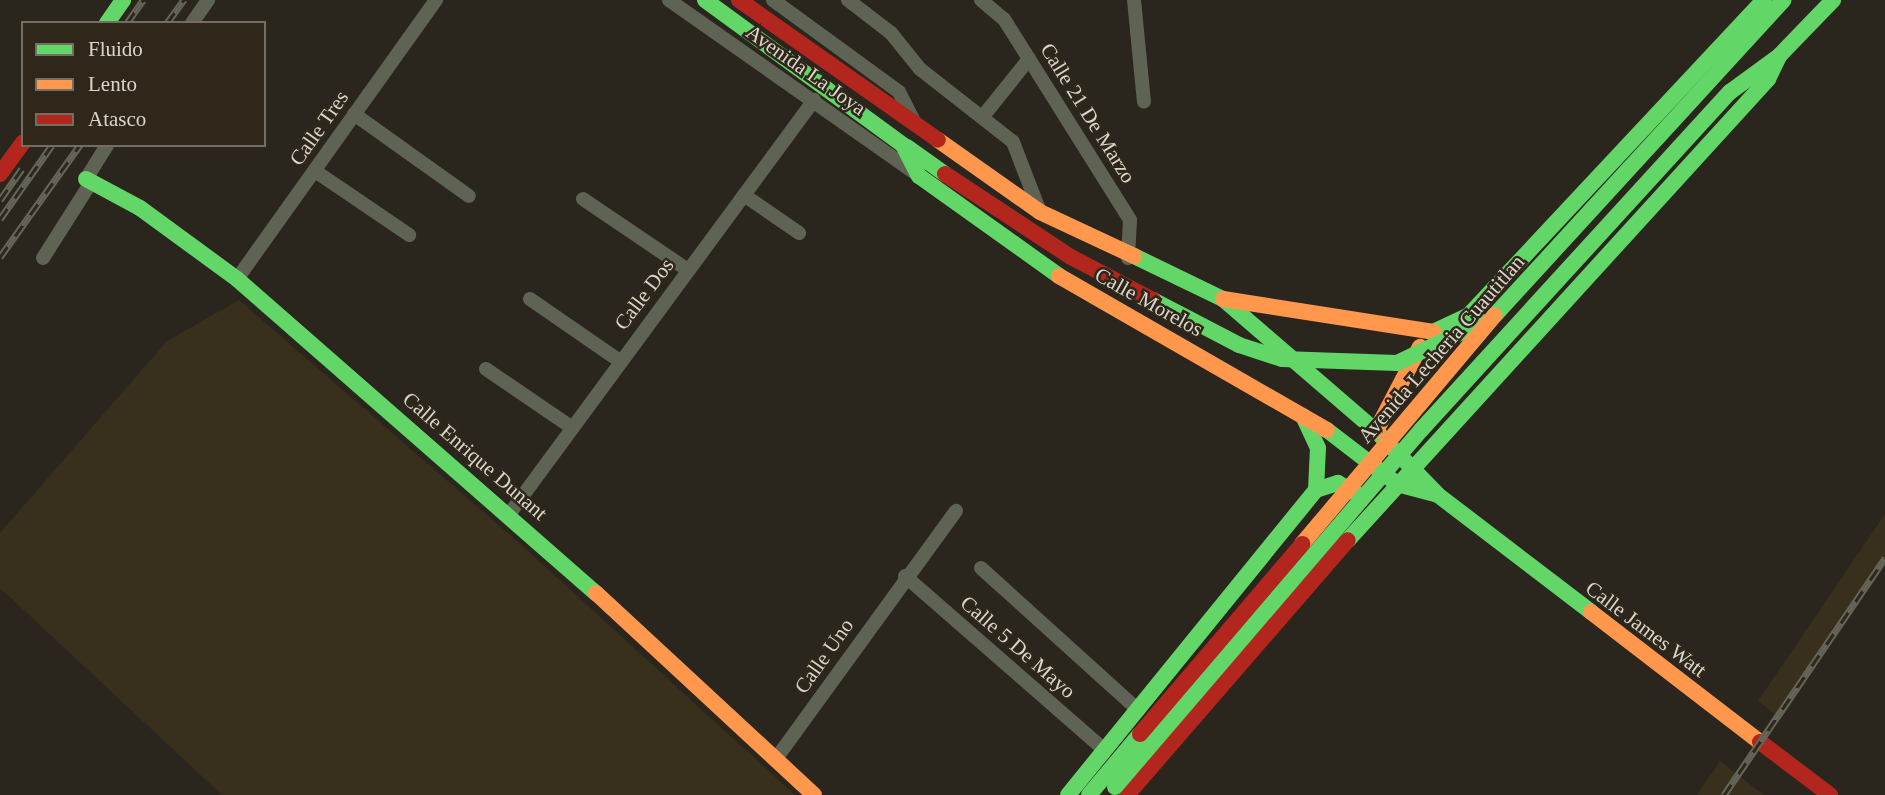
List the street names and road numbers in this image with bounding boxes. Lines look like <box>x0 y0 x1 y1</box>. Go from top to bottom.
street label: Avenida La Joya <box>741 19 871 121</box>
street label: Calle 21 De Marzo <box>1035 38 1141 188</box>
street label: Calle Tres <box>284 85 354 171</box>
street label: Avenida Lecheria Cuautitlan <box>1352 250 1530 448</box>
street label: Calle Dos <box>609 253 679 335</box>
street label: Calle Morelos <box>1091 262 1207 342</box>
street label: Calle Enrique Dunant <box>398 386 552 526</box>
street label: Calle James Watt <box>1580 575 1712 683</box>
street label: Calle 5 De Mayo <box>955 590 1081 704</box>
street label: Calle Uno <box>789 614 859 698</box>

